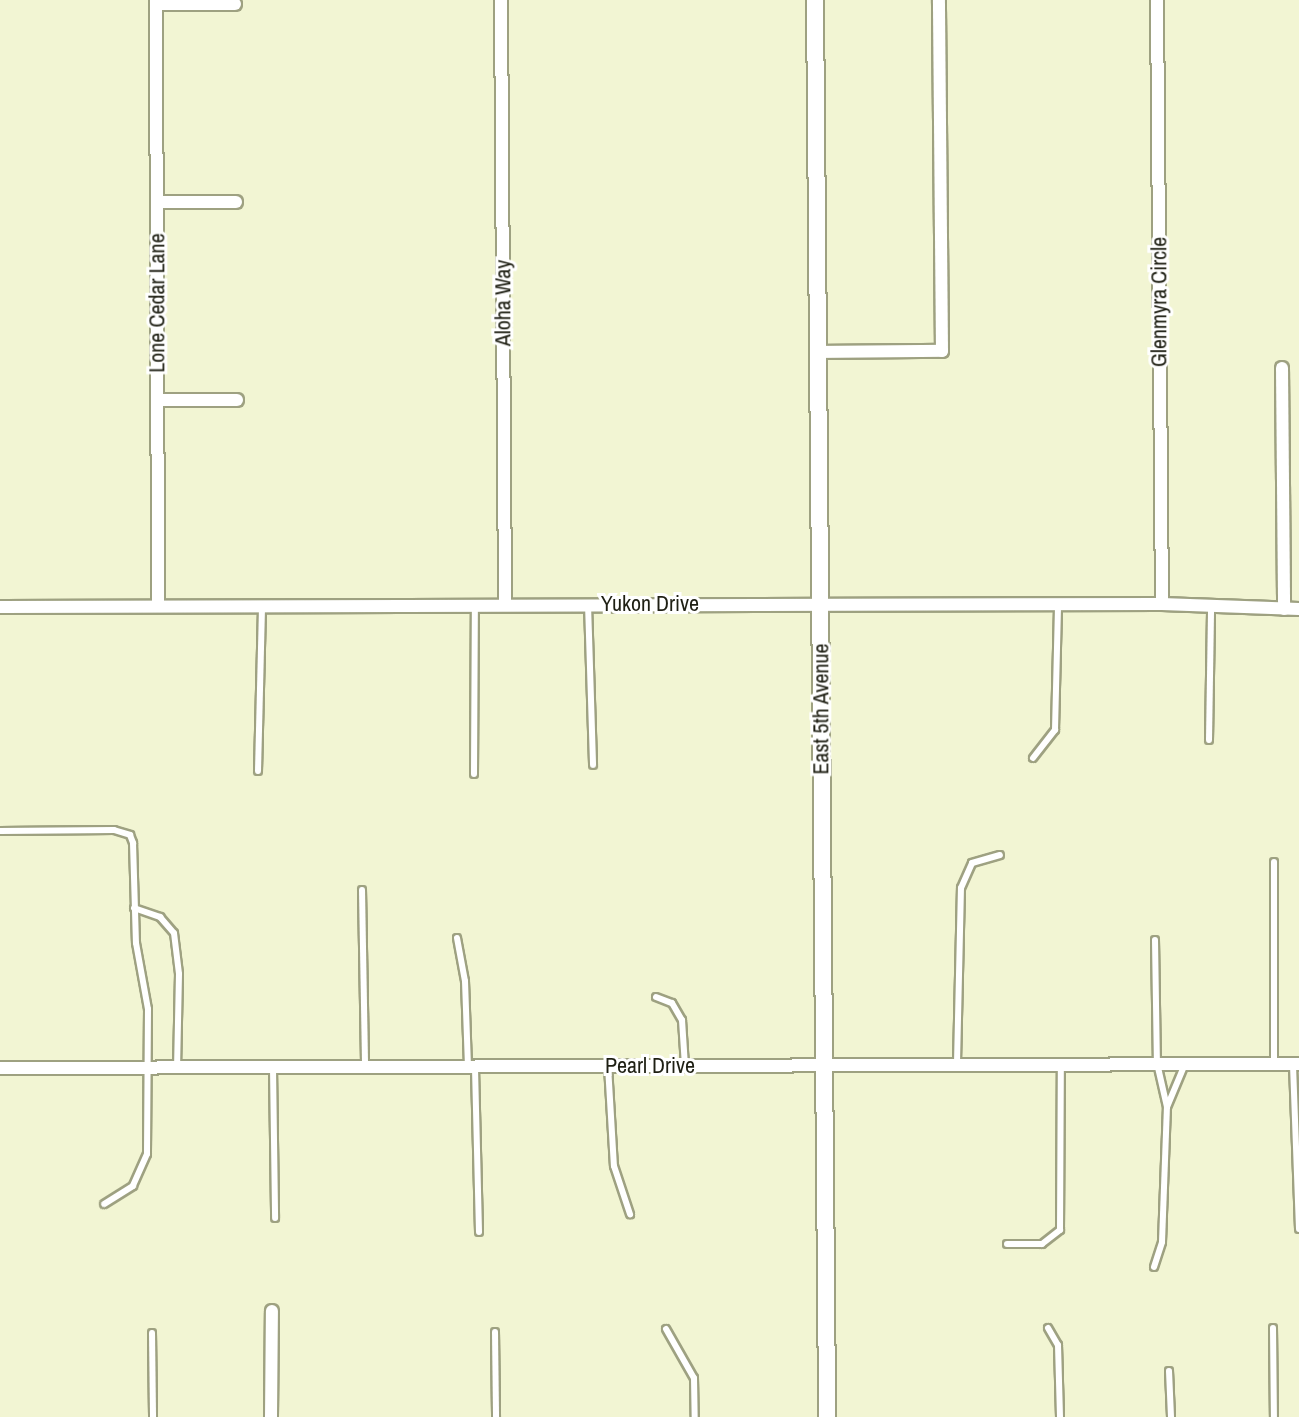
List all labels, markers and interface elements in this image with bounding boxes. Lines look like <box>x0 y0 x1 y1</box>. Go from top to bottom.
street label: Lone Cedar Lane <box>144 233 170 373</box>
street label: Glenmyra Circle <box>1146 237 1172 367</box>
street label: Aloha Way <box>490 260 516 346</box>
street label: Yukon Drive <box>601 591 699 617</box>
street label: East 5th Avenue <box>808 643 834 775</box>
street label: Pearl Drive <box>605 1053 695 1079</box>

